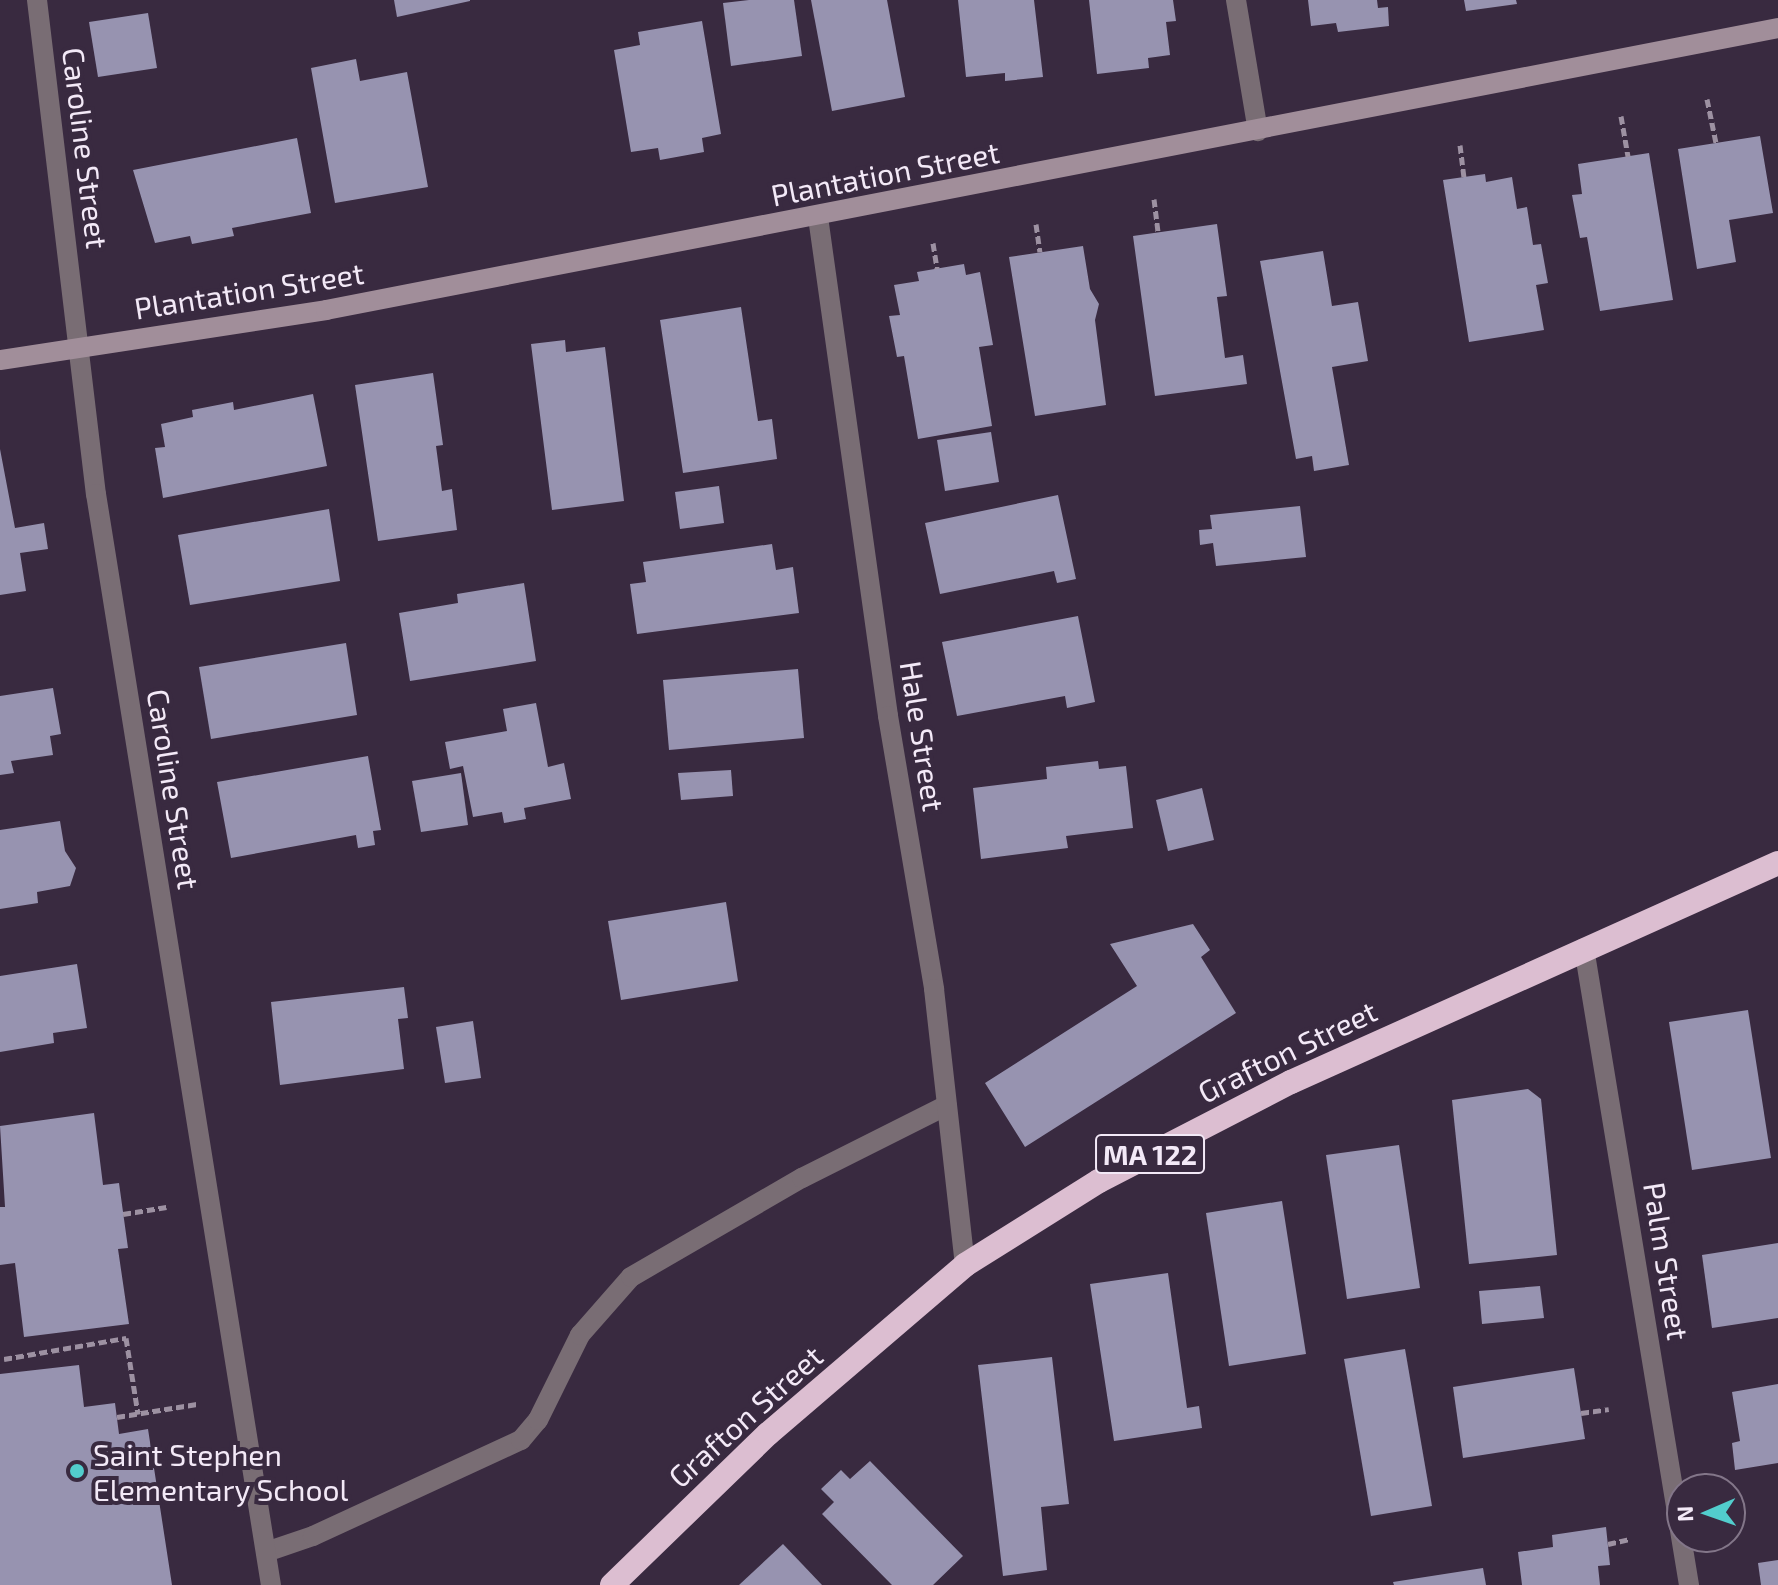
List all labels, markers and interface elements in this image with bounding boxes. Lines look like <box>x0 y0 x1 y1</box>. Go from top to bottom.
street label: Caroline Street <box>56 45 116 251</box>
street label: Plantation Street <box>768 133 1002 213</box>
street label: Plantation Street <box>132 254 366 326</box>
street label: Hale Street <box>893 658 953 814</box>
street label: Caroline Street <box>140 686 208 892</box>
street label: Grafton Street <box>1192 992 1382 1110</box>
road number: MA 122 <box>1094 1130 1206 1178</box>
street label: Palm Street <box>1637 1180 1697 1342</box>
street label: Grafton Street <box>661 1337 829 1495</box>
place label: Saint Stephen Elementary School <box>93 1436 349 1506</box>
marker: Saint Stephen Elementary School <box>68 1462 86 1480</box>
north arrow <box>1666 1473 1746 1553</box>
text: N <box>1671 1505 1697 1522</box>

